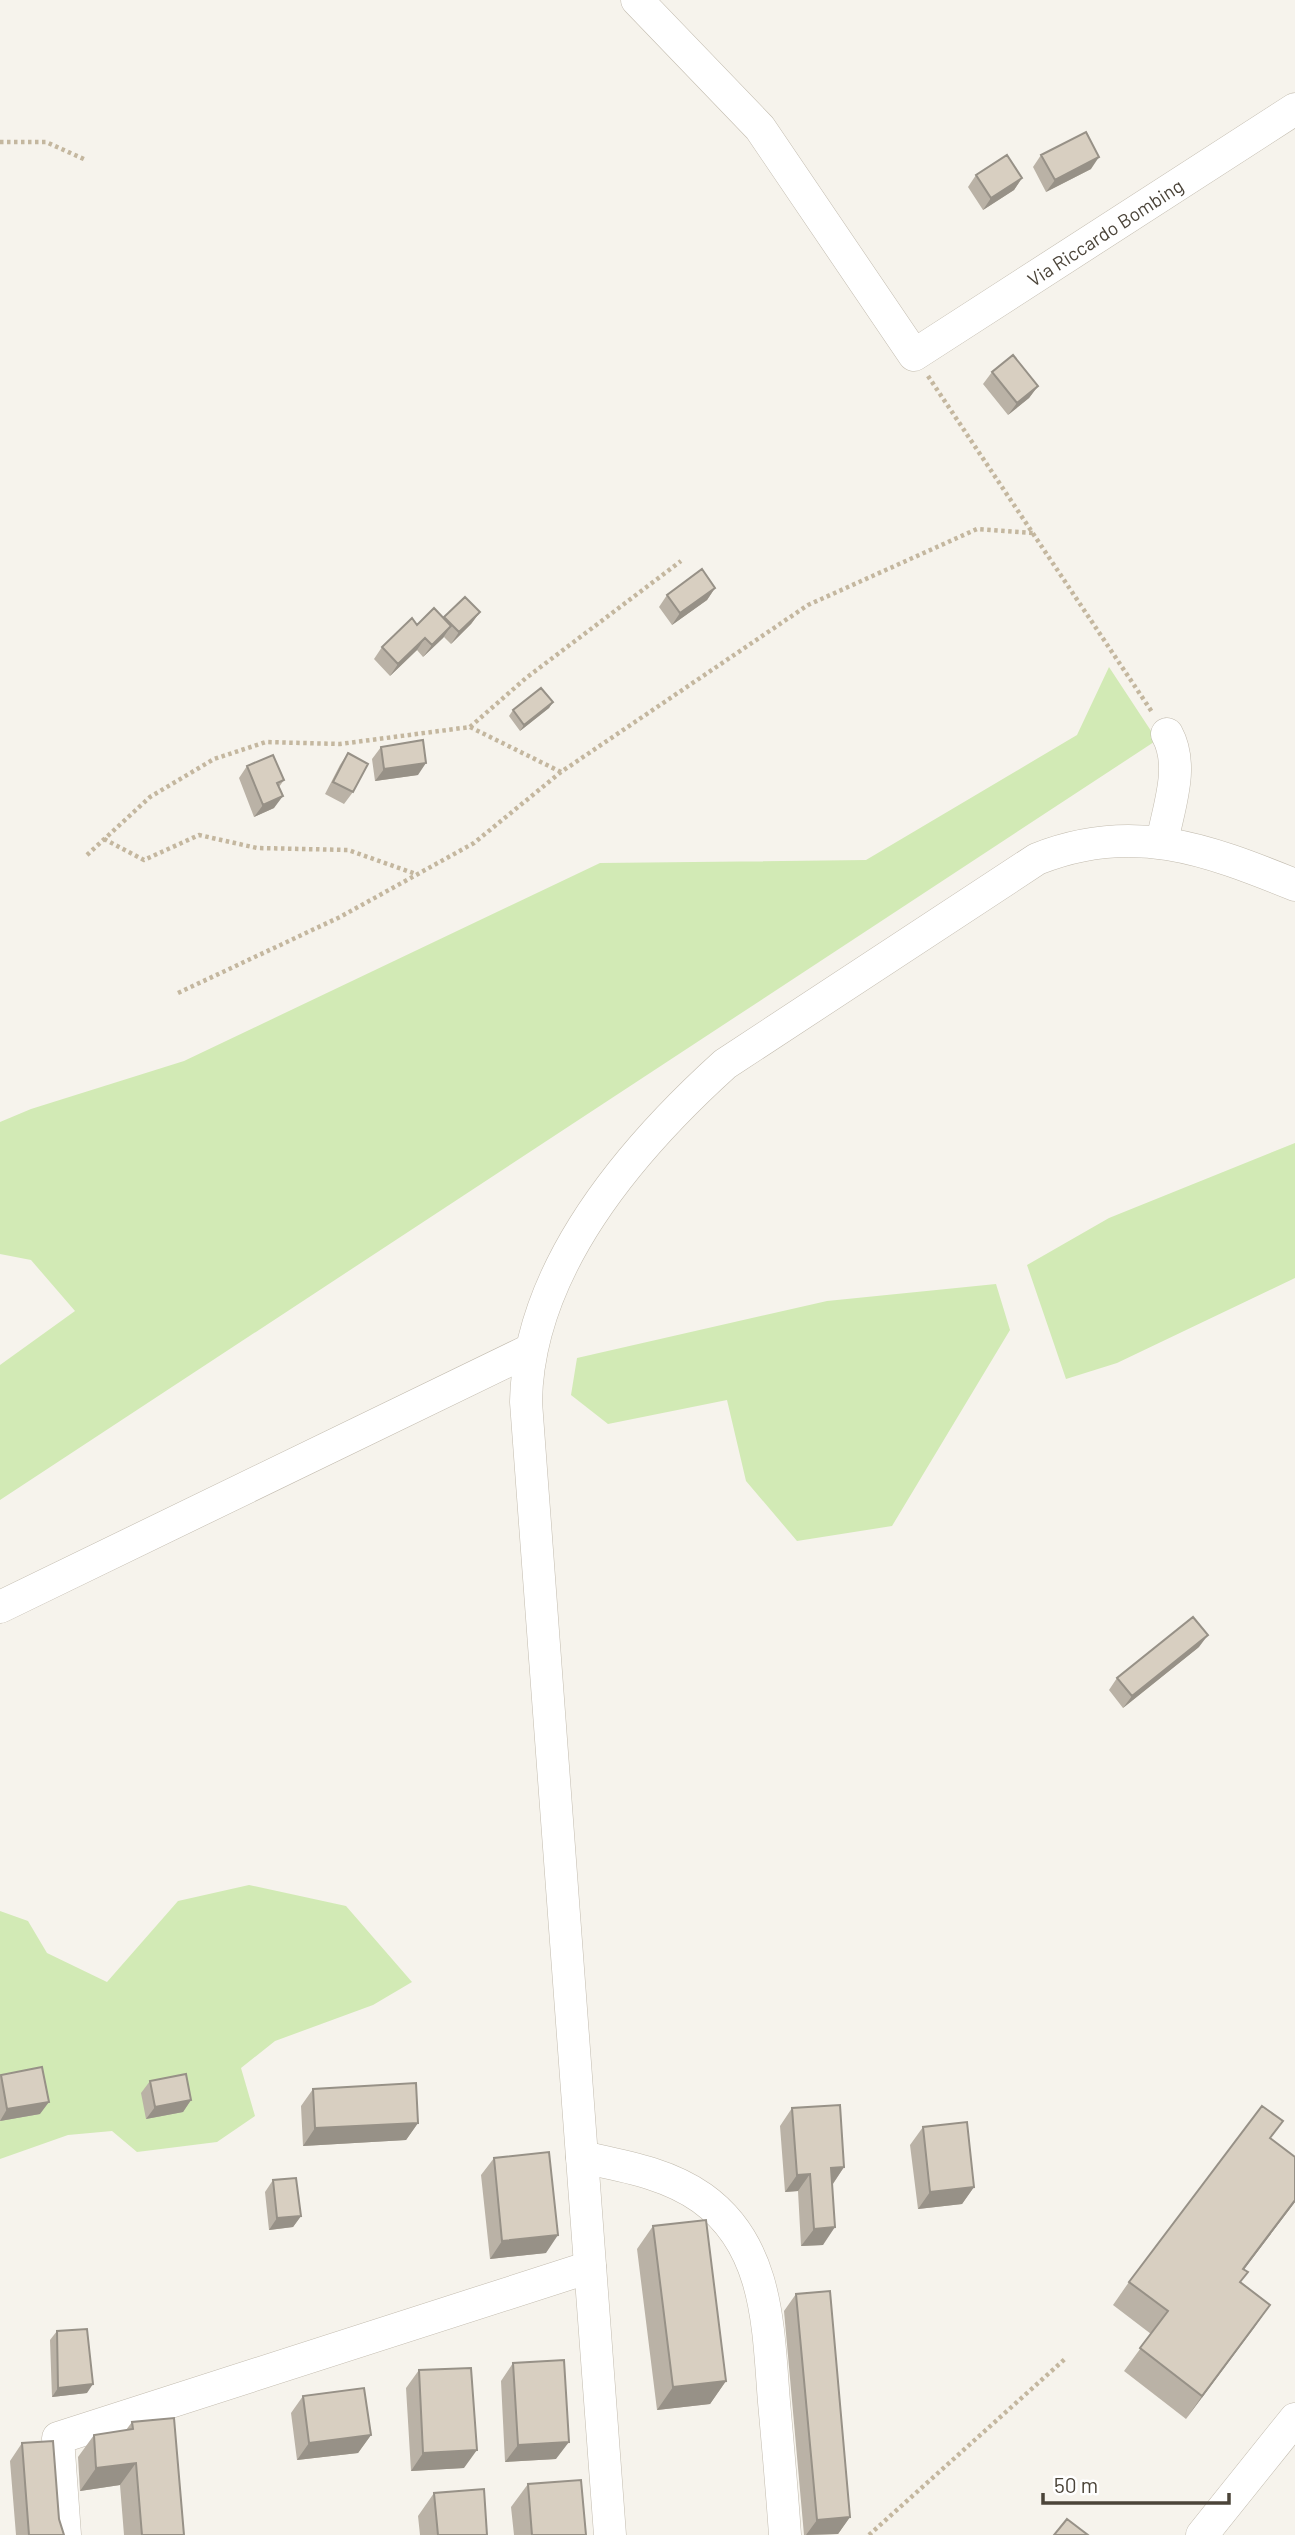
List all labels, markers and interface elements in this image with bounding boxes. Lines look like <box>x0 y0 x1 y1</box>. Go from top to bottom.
street label: Via Riccardo Bombing <box>1023 173 1187 290</box>
scale bar <box>1043 2462 1228 2506</box>
text: 50 m <box>1054 2472 1098 2497</box>

